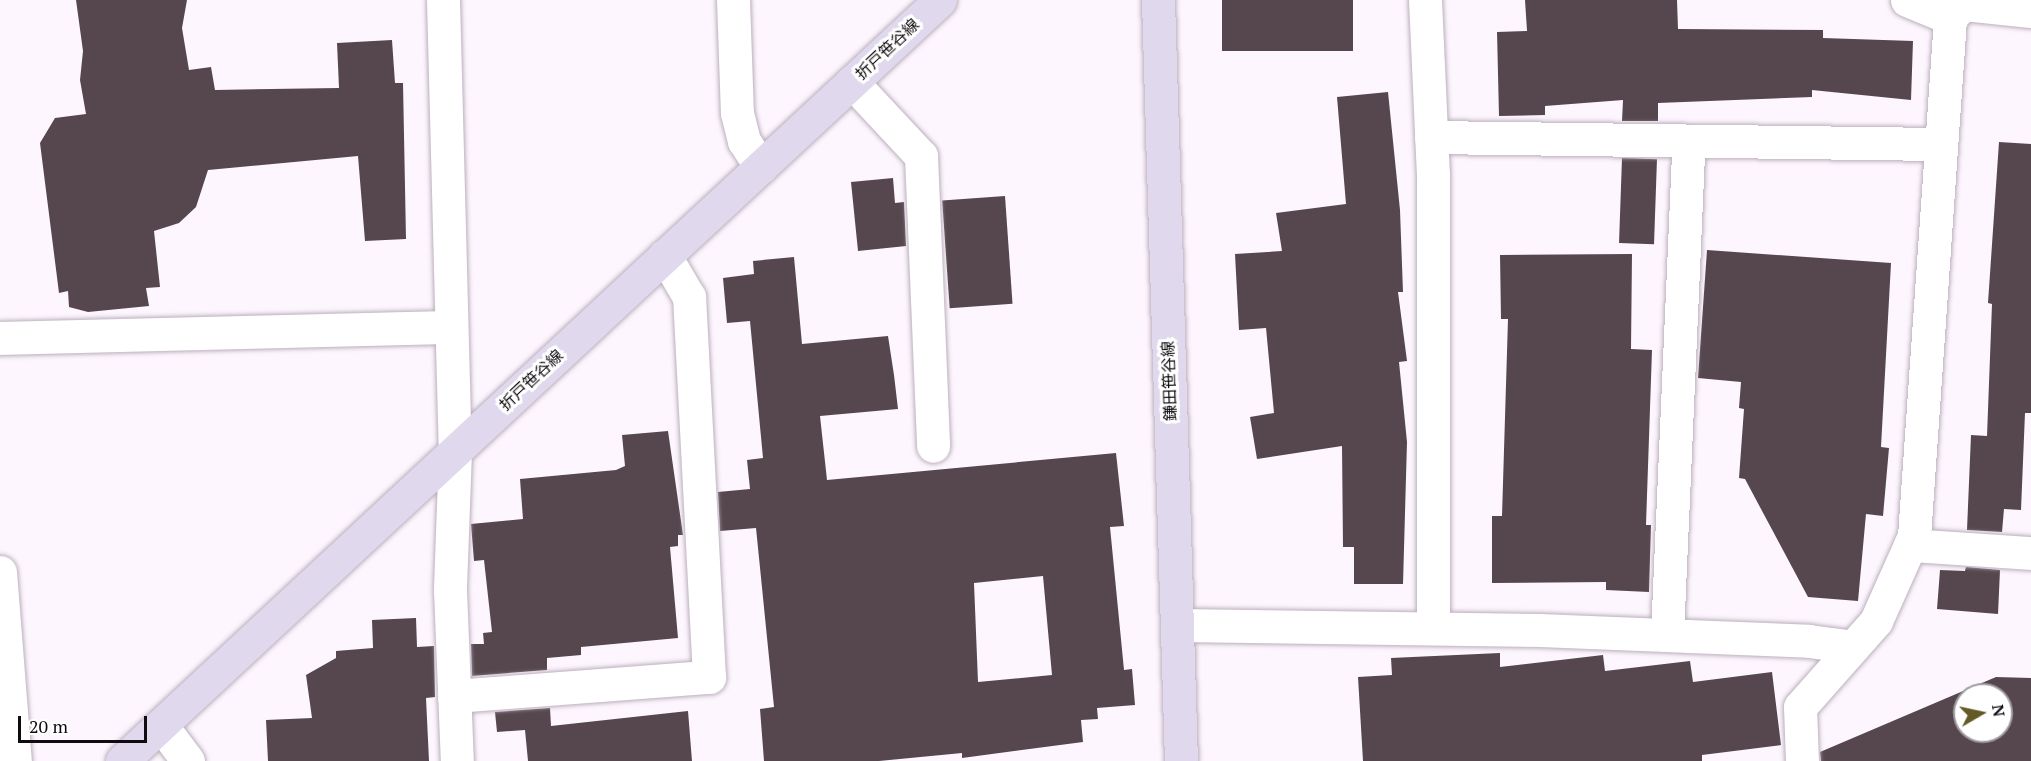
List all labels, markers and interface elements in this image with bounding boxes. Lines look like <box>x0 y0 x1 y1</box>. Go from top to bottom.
street label: 折戸笹谷線 <box>851 15 923 83</box>
street label: 鎌田笹谷線 <box>1158 341 1180 421</box>
street label: 折戸笹谷線 <box>495 346 567 414</box>
north arrow <box>1953 683 2013 743</box>
text: N <box>1987 703 2011 718</box>
scale bar <box>21 704 150 742</box>
text: 20 m <box>29 714 68 738</box>

